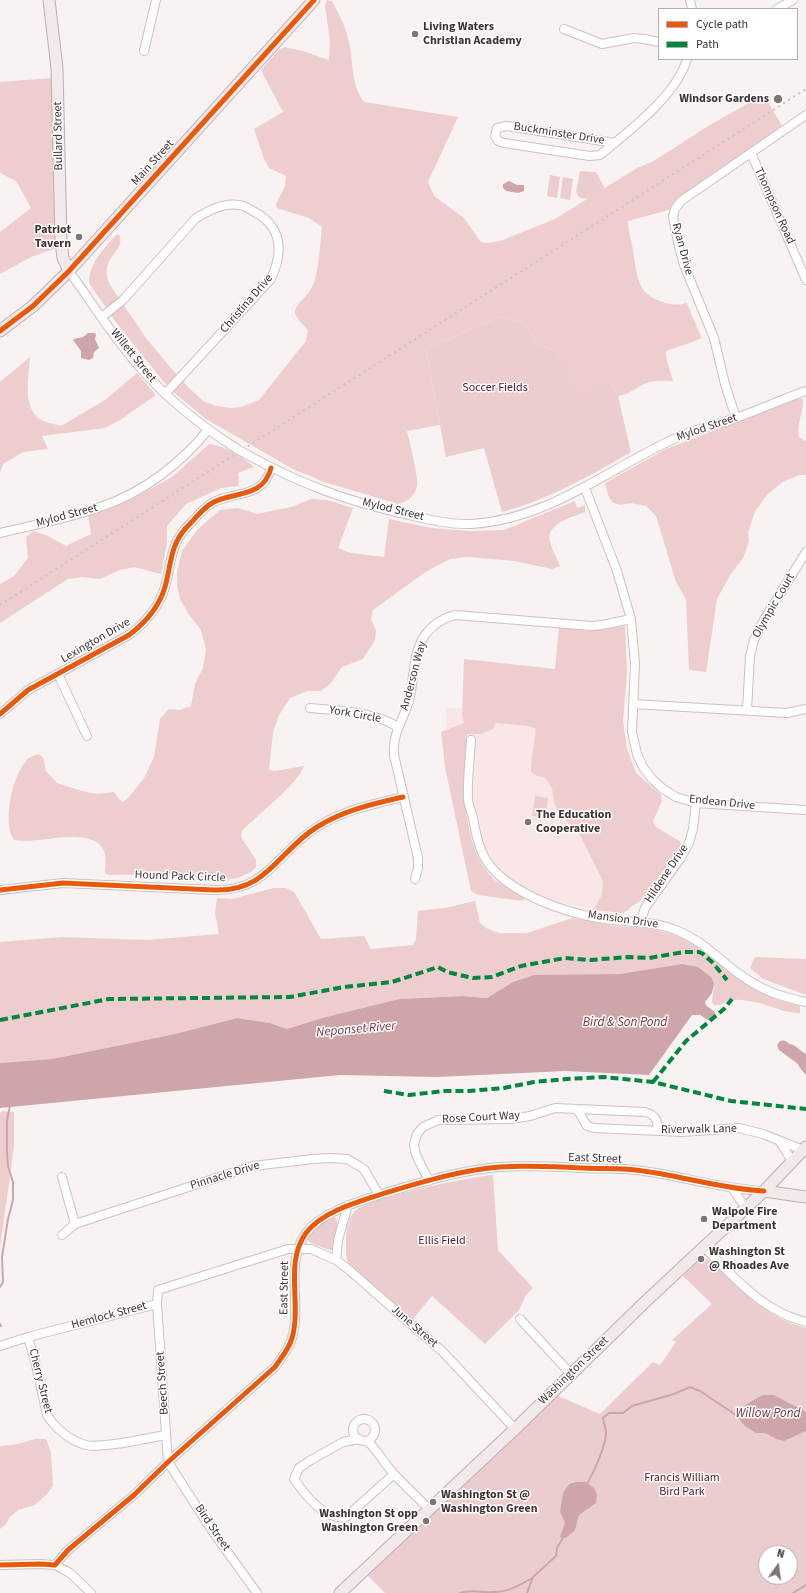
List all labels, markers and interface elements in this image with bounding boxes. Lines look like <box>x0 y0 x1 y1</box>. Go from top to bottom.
legend <box>658 8 798 60</box>
text: Cycle path <box>696 16 748 33</box>
place label: Living Waters Christian Academy <box>423 20 522 48</box>
marker: Living Waters Christian Academy <box>410 29 420 39</box>
text: Path <box>696 36 719 53</box>
place label: Windsor Gardens <box>679 92 769 106</box>
marker: Windsor Gardens <box>772 93 784 105</box>
street label: Bullard Street <box>51 101 67 171</box>
street label: Buckminster Drive <box>513 120 605 148</box>
street label: Main Street <box>129 137 177 189</box>
street label: Thompson Road <box>751 165 797 247</box>
street label: Ryan Drive <box>668 221 696 277</box>
place label: Patriot Tavern <box>35 223 71 251</box>
marker: Patriot Tavern <box>74 232 84 242</box>
street label: Christina Drive <box>218 272 276 336</box>
street label: Willett Street <box>107 326 159 386</box>
park label: Soccer Fields <box>462 381 528 395</box>
street label: Mylod Street <box>675 411 739 445</box>
street label: Mylod Street <box>361 495 425 525</box>
street label: Mylod Street <box>35 501 99 531</box>
street label: Olympic Court <box>750 571 798 641</box>
street label: Lexington Drive <box>59 615 133 667</box>
street label: Anderson Way <box>398 640 430 712</box>
street label: York Circle <box>328 703 382 727</box>
street label: Endean Drive <box>688 792 756 814</box>
place label: The Education Cooperative <box>536 808 611 836</box>
marker: The Education Cooperative <box>523 817 533 827</box>
street label: Hildene Drive <box>642 842 692 906</box>
street label: Hound Pack Circle <box>134 868 226 886</box>
street label: Mansion Drive <box>587 908 659 932</box>
water label: Bird & Son Pond <box>583 1015 667 1031</box>
water label: Neponset River <box>316 1019 396 1041</box>
street label: Rose Court Way <box>442 1109 520 1127</box>
street label: Riverwalk Lane <box>661 1122 737 1138</box>
street label: East Street <box>568 1151 622 1167</box>
street label: Pinnacle Drive <box>189 1159 261 1193</box>
place label: Walpole Fire Department <box>712 1205 777 1233</box>
marker: Walpole Fire Department <box>699 1214 709 1224</box>
park label: Ellis Field <box>418 1234 466 1248</box>
place label: Washington St @ Rhoades Ave <box>709 1245 789 1273</box>
marker: Washington St @ Rhoades Ave <box>696 1254 706 1264</box>
street label: East Street <box>277 1261 293 1315</box>
street label: Hemlock Street <box>70 1299 148 1333</box>
street label: June Street <box>388 1303 440 1351</box>
street label: Washington Street <box>536 1334 612 1408</box>
street label: Cherry Street <box>25 1347 55 1415</box>
street label: Beech Street <box>154 1351 172 1415</box>
water label: Willow Pond <box>735 1406 801 1422</box>
park label: Francis William Bird Park <box>644 1471 720 1499</box>
place label: Washington St @ Washington Green <box>441 1488 538 1516</box>
marker: Washington St @ Washington Green <box>428 1497 438 1507</box>
street label: Bird Street <box>191 1502 233 1554</box>
place label: Washington St opp Washington Green <box>319 1507 418 1535</box>
marker: Washington St opp Washington Green <box>421 1516 431 1526</box>
north arrow <box>758 1545 798 1585</box>
text: N <box>775 1546 786 1562</box>

